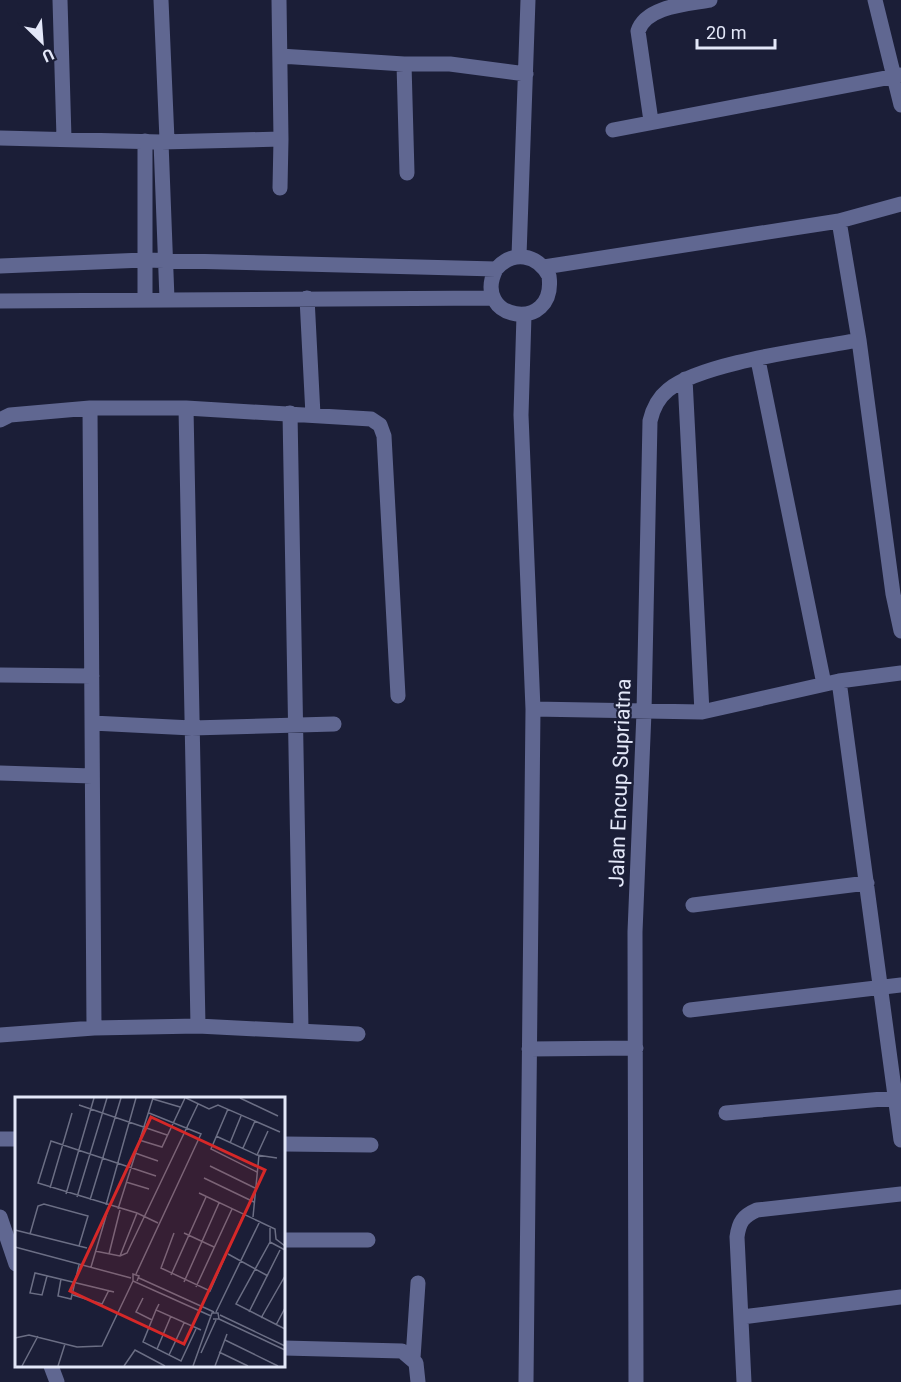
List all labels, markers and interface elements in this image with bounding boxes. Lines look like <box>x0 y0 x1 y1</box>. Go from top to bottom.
north arrow <box>12 12 72 72</box>
scale bar <box>697 12 775 50</box>
text: 20 m <box>706 22 746 43</box>
text: U <box>39 44 57 66</box>
street label: Jalan Encup Supriatna <box>604 678 636 888</box>
inset map <box>15 1097 285 1367</box>

